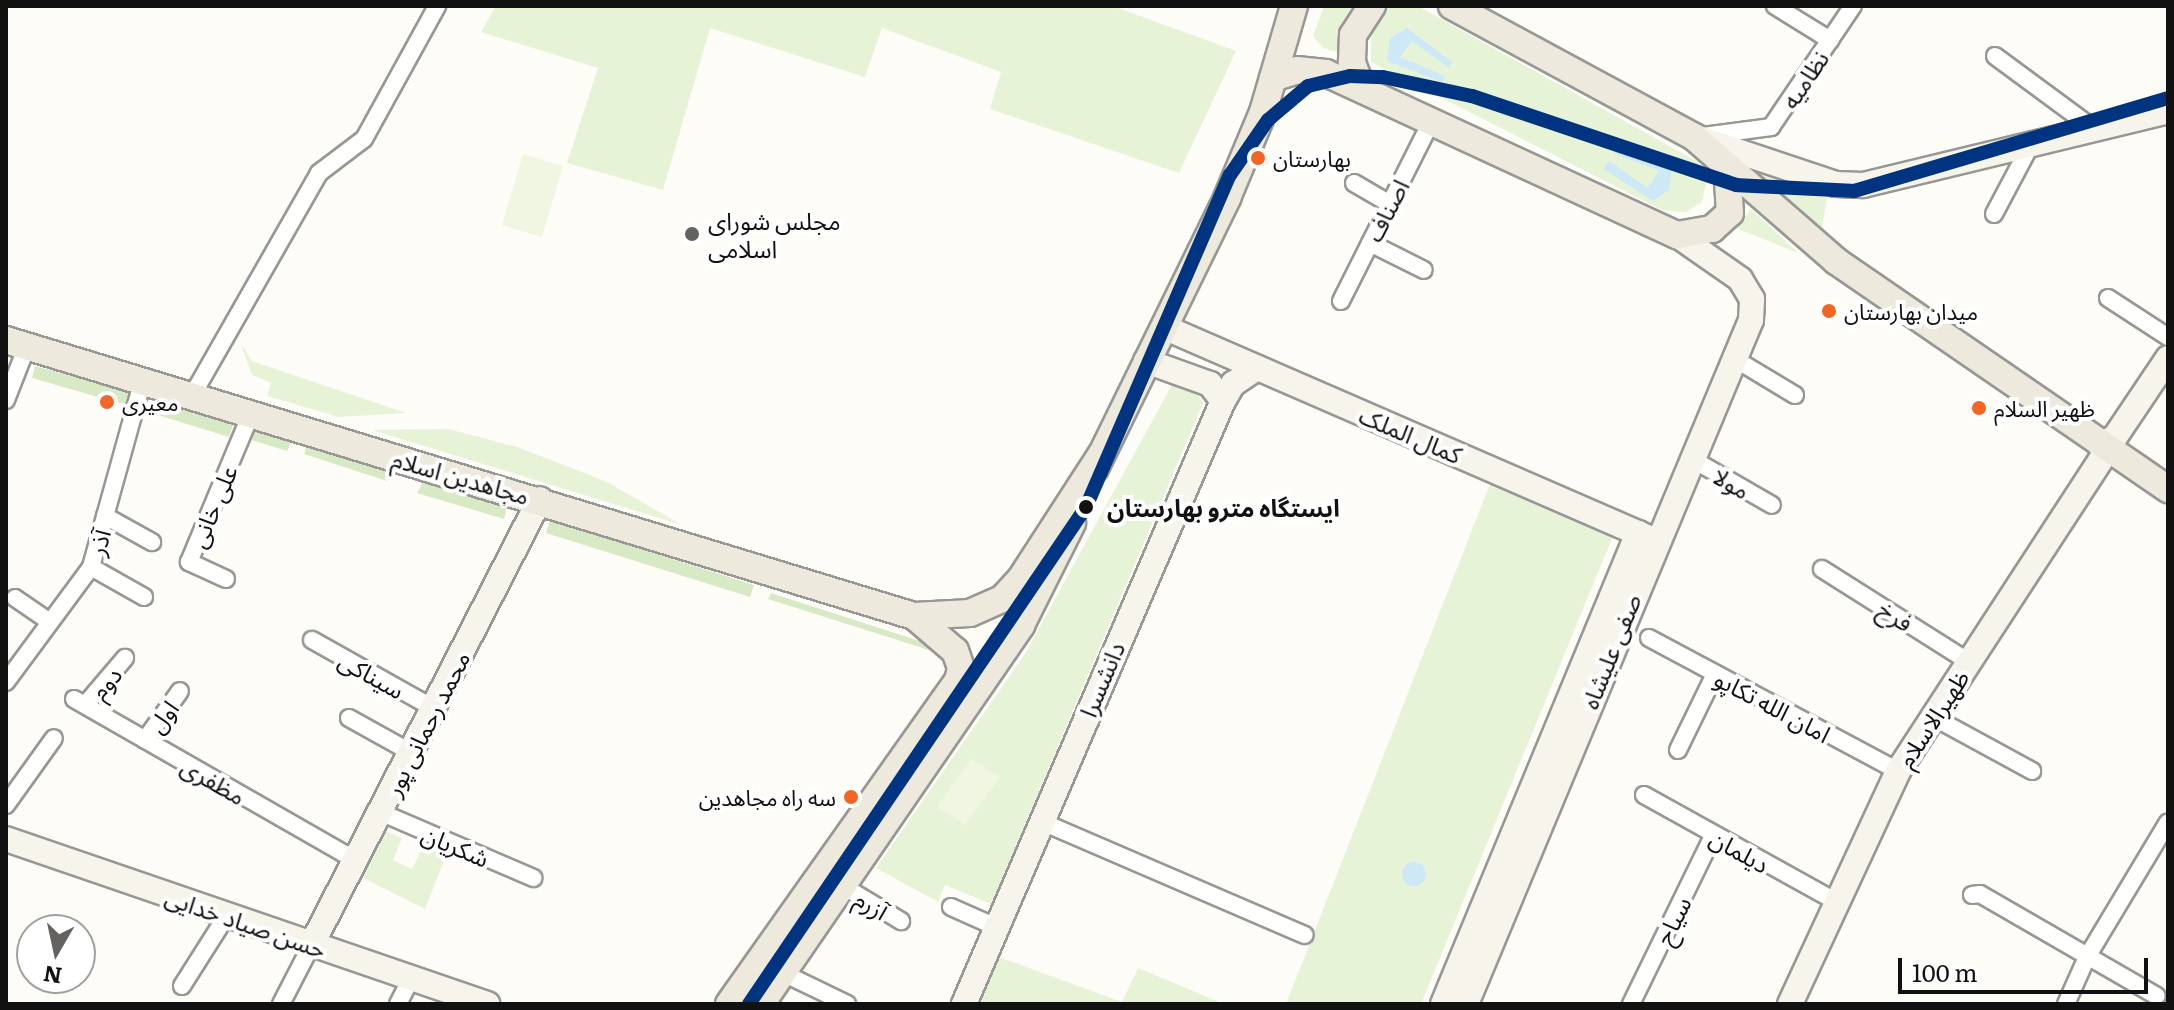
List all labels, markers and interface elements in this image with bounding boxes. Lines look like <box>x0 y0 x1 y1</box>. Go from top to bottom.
street label: نظامیه <box>1774 45 1834 113</box>
place label: بهارستان <box>1273 145 1351 171</box>
marker: بهارستان <box>1250 150 1266 166</box>
street label: اصناف <box>1358 174 1414 246</box>
place label: مجلس شورای اسلامی <box>708 206 841 262</box>
marker: مجلس شورای اسلامی <box>683 225 701 243</box>
place label: میدان بهارستان <box>1844 298 1978 324</box>
marker: میدان بهارستان <box>1821 303 1837 319</box>
place label: معیری <box>122 389 179 415</box>
marker: معیری <box>99 394 115 410</box>
place label: ظهیر السلام <box>1994 395 2095 421</box>
street label: کمال الملک <box>1355 400 1467 468</box>
marker: ظهیر السلام <box>1971 400 1987 416</box>
street label: مجاهدین اسلام <box>389 443 533 509</box>
street label: علی خانی <box>182 460 242 552</box>
street label: مولا <box>1708 460 1756 504</box>
marker: ایستگاه مترو بهارستان <box>1072 493 1100 521</box>
place label: ایستگاه مترو بهارستان <box>1107 493 1340 521</box>
street label: آذر <box>81 526 115 558</box>
street label: صفی علیشاه <box>1574 589 1646 713</box>
street label: فرخ <box>1873 593 1919 637</box>
street label: دانشسرا <box>1072 637 1130 721</box>
street label: سیناکی <box>334 644 410 704</box>
street label: محمد رحمانی پور <box>377 646 475 800</box>
street label: دوم <box>83 660 127 704</box>
street label: امان الله تکاپو <box>1710 662 1836 748</box>
street label: ظهیرالاسلام <box>1890 664 1974 772</box>
street label: اول <box>141 694 183 738</box>
street label: مظفری <box>177 750 251 810</box>
place label: سه راه مجاهدین <box>699 784 836 810</box>
marker: سه راه مجاهدین <box>843 789 859 805</box>
street label: شکریان <box>418 818 494 872</box>
street label: دیلمان <box>1705 822 1775 878</box>
street label: حسن صیاد خدایی <box>162 881 330 963</box>
street label: آزرم <box>850 883 894 925</box>
street label: سیاح <box>1648 891 1696 949</box>
north arrow <box>16 914 96 994</box>
scale bar <box>1902 942 2152 992</box>
text: 100 m <box>1912 954 1978 989</box>
text: N <box>41 958 64 994</box>

